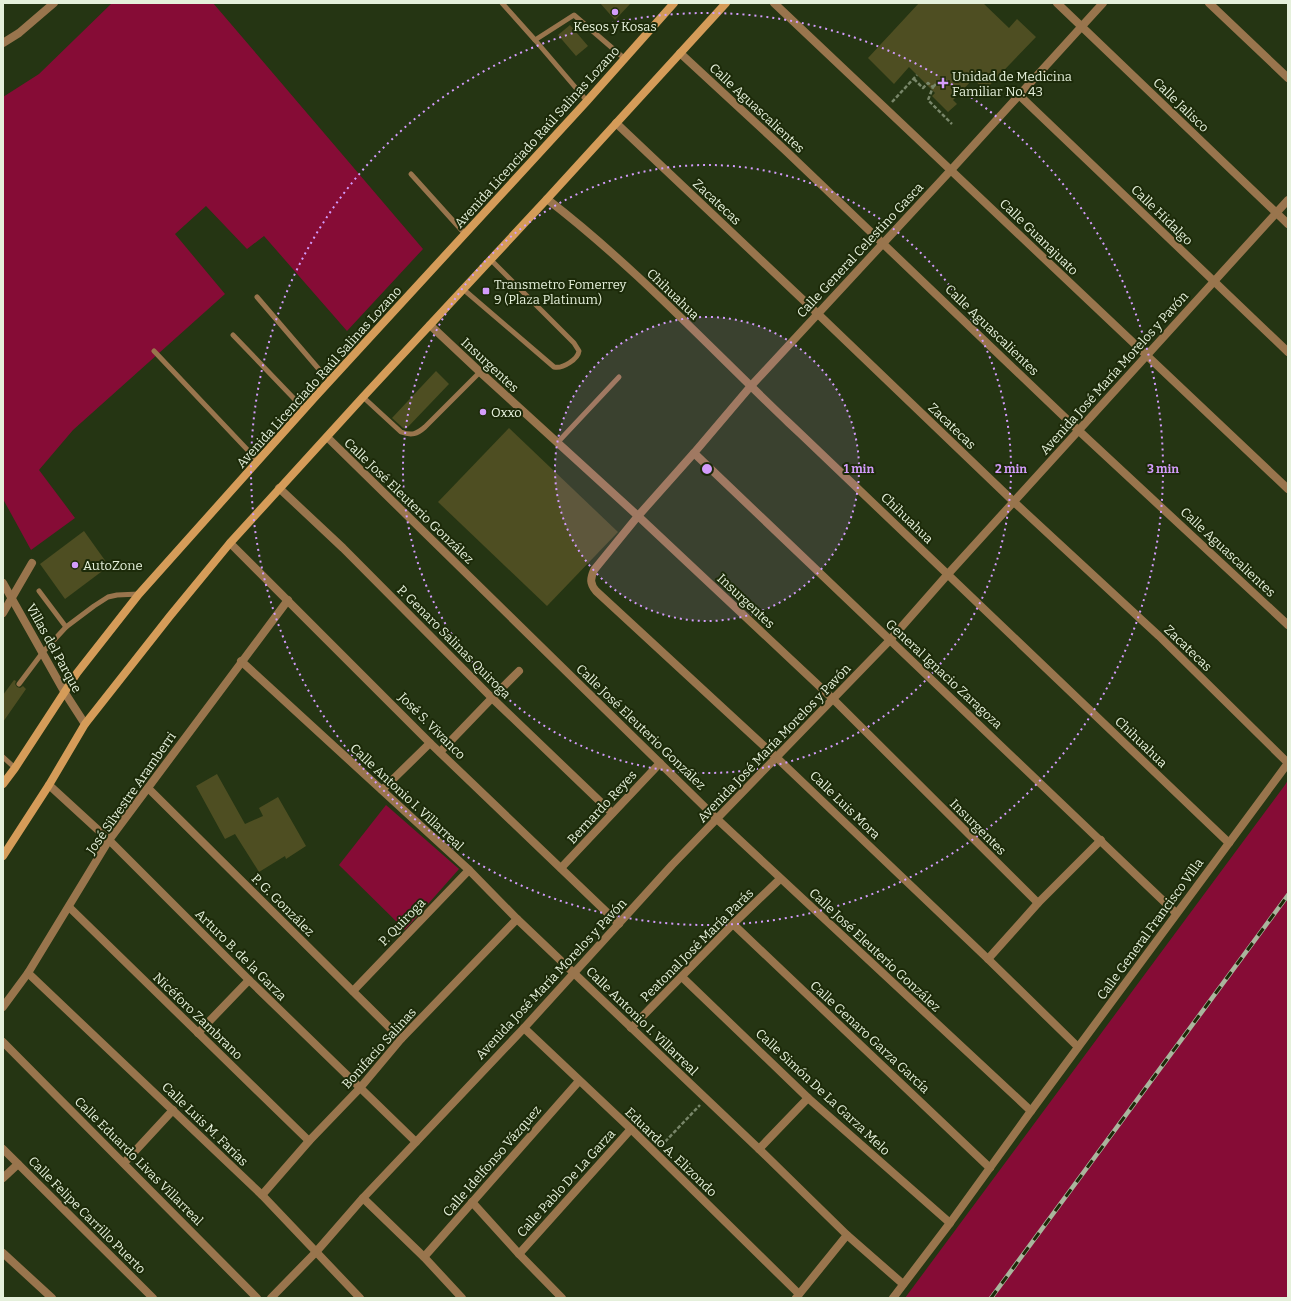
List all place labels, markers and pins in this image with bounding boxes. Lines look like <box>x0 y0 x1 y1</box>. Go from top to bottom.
marker: Kesos y Kosas <box>610 7 620 17</box>
place label: Kesos y Kosas <box>573 19 657 34</box>
place label: Unidad de Medicina Familiar No. 43 <box>952 69 1072 99</box>
marker: Unidad de Medicina Familiar No. 43 <box>937 77 949 89</box>
place label: Transmetro Fomerrey 9 (Plaza Platinum) <box>494 277 626 307</box>
marker: Transmetro Fomerrey 9 (Plaza Platinum) <box>481 286 491 296</box>
place label: Oxxo <box>491 405 522 420</box>
marker: Oxxo <box>478 407 488 417</box>
centre of rings <box>700 462 714 476</box>
place label: AutoZone <box>83 558 143 573</box>
marker: AutoZone <box>70 560 80 570</box>

